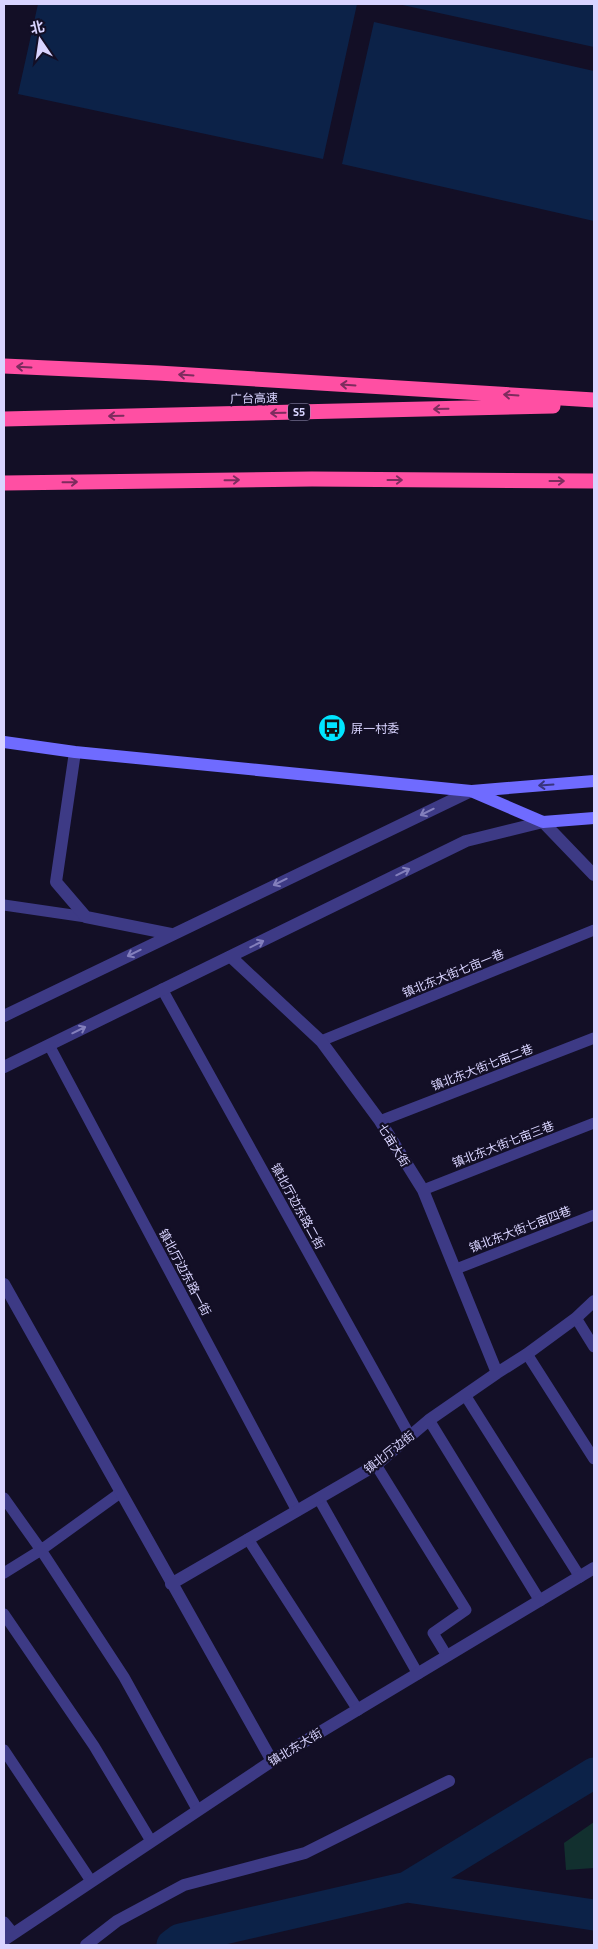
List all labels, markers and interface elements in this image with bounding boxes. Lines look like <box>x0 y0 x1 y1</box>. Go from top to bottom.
north arrow <box>15 15 65 65</box>
text: 北 <box>28 15 46 39</box>
one-way arrow <box>16 362 32 371</box>
one-way arrow <box>179 370 195 379</box>
one-way arrow <box>341 380 357 389</box>
street label: 广台高速 <box>230 388 278 408</box>
one-way arrow <box>503 390 519 399</box>
road number: S5 <box>288 404 310 421</box>
one-way arrow <box>433 404 449 414</box>
one-way arrow <box>270 408 286 418</box>
one-way arrow <box>108 412 124 421</box>
one-way arrow <box>224 475 240 485</box>
one-way arrow <box>386 475 403 485</box>
one-way arrow <box>549 476 565 486</box>
one-way arrow <box>62 477 78 487</box>
bus stop icon: 屏一村委 <box>317 713 347 743</box>
place label: 屏一村委 <box>351 719 399 738</box>
one-way arrow <box>538 780 554 790</box>
one-way arrow <box>420 808 435 817</box>
one-way arrow <box>395 867 410 877</box>
one-way arrow <box>273 878 288 887</box>
one-way arrow <box>249 939 264 948</box>
street label: 镇北东大街七亩一巷 <box>399 944 507 1002</box>
one-way arrow <box>127 948 142 958</box>
one-way arrow <box>71 1025 86 1034</box>
street label: 镇北东大街七亩二巷 <box>428 1039 536 1095</box>
street label: 镇北东大街七亩三巷 <box>449 1116 557 1172</box>
street label: 七亩大街 <box>373 1120 415 1170</box>
street label: 镇北厅边东路二街 <box>266 1159 330 1253</box>
street label: 镇北东大街七亩四巷 <box>466 1201 574 1257</box>
street label: 镇北厅边东路一街 <box>154 1225 216 1319</box>
street label: 镇北厅边街 <box>360 1426 418 1478</box>
street label: 镇北东大街 <box>264 1723 326 1771</box>

